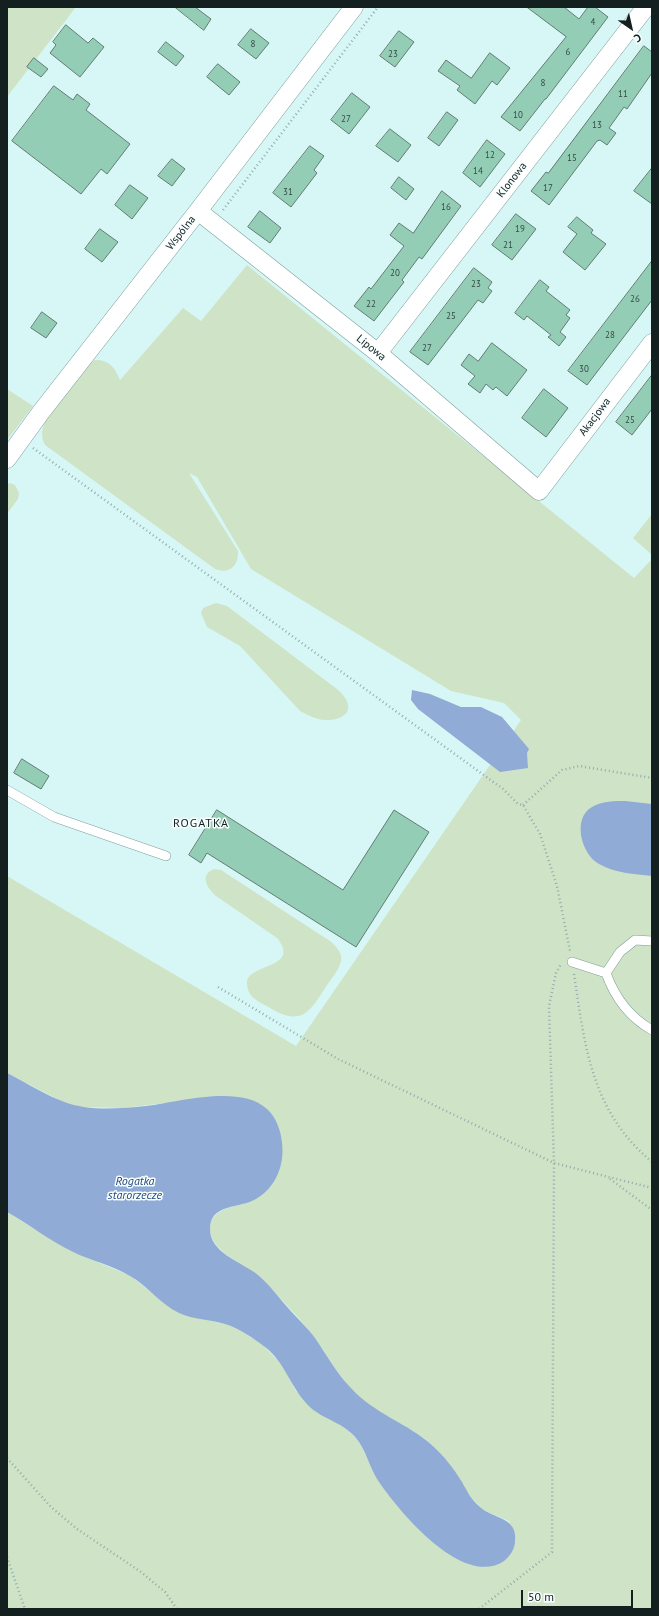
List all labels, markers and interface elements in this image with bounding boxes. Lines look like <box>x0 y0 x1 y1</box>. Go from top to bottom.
north arrow <box>611 8 651 48</box>
house number: 4 <box>591 17 595 27</box>
text: С <box>631 30 644 45</box>
house number: 8 <box>251 39 255 49</box>
house number: 6 <box>566 47 570 57</box>
house number: 23 <box>388 49 398 59</box>
house number: 8 <box>541 78 545 88</box>
house number: 11 <box>618 89 628 99</box>
house number: 10 <box>513 110 523 120</box>
house number: 27 <box>341 114 351 124</box>
house number: 13 <box>592 120 602 130</box>
house number: 12 <box>485 150 495 160</box>
house number: 15 <box>567 153 577 163</box>
street label: Klonowa <box>494 160 530 200</box>
house number: 14 <box>473 166 483 176</box>
house number: 17 <box>543 183 553 193</box>
house number: 31 <box>283 187 293 197</box>
house number: 16 <box>441 202 451 212</box>
street label: Wspólna <box>164 213 198 253</box>
house number: 19 <box>515 224 525 234</box>
house number: 21 <box>503 240 513 250</box>
house number: 20 <box>390 268 400 278</box>
house number: 23 <box>471 279 481 289</box>
house number: 26 <box>630 294 640 304</box>
house number: 22 <box>366 299 376 309</box>
house number: 25 <box>446 311 456 321</box>
house number: 28 <box>605 330 615 340</box>
street label: Lipowa <box>354 332 388 364</box>
house number: 27 <box>422 343 432 353</box>
house number: 30 <box>579 364 589 374</box>
street label: Akacjowa <box>576 395 614 439</box>
house number: 25 <box>625 415 635 425</box>
district label: ROGATKA <box>173 817 229 831</box>
water label: Rogatka starorzecze <box>108 1175 162 1203</box>
scale bar <box>523 1582 635 1608</box>
text: 50 m <box>528 1589 554 1604</box>

